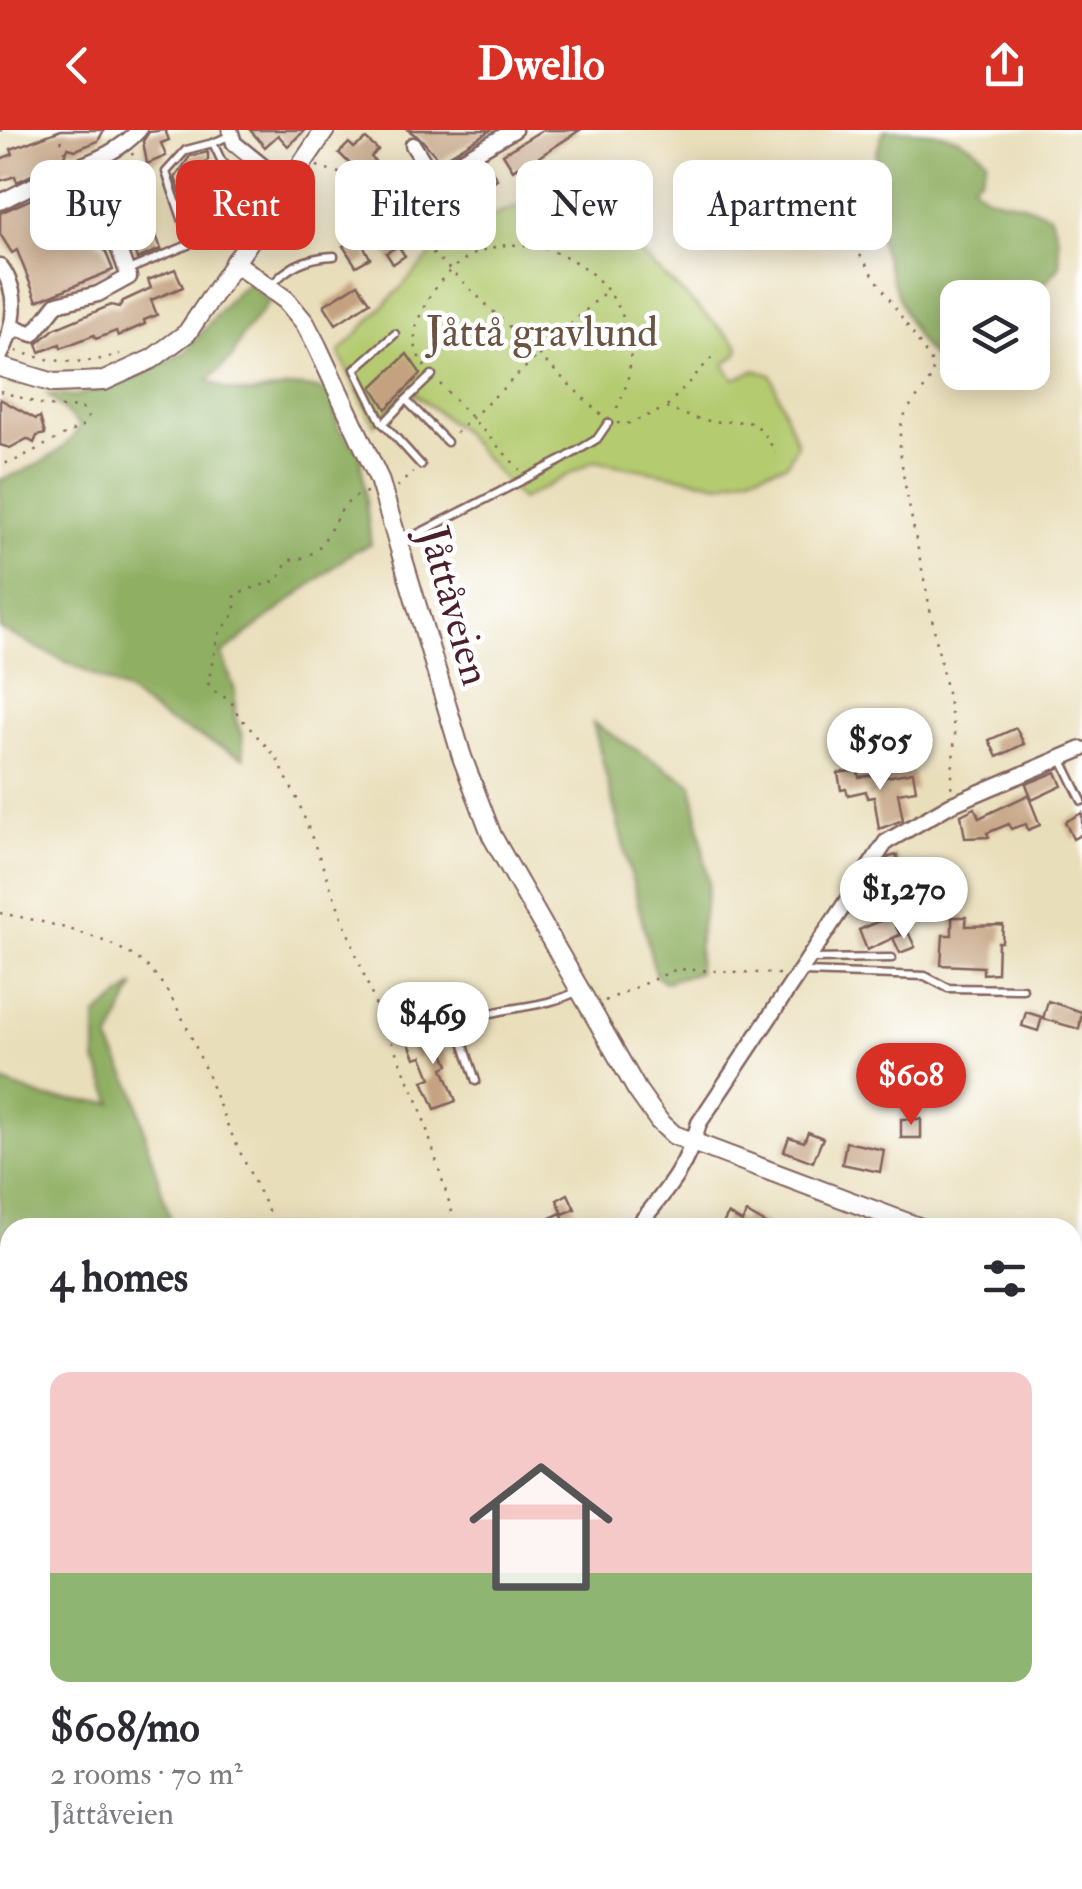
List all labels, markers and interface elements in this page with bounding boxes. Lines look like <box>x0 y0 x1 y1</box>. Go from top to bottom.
text: Dwello <box>477 37 605 93</box>
icon: back <box>50 38 105 93</box>
icon: share <box>977 38 1032 93</box>
chip: Buy <box>30 160 156 250</box>
chip: Rent <box>176 160 315 250</box>
chip: Filters <box>335 160 496 250</box>
chip: New <box>516 160 653 250</box>
chip: Apartment <box>673 160 892 250</box>
map controls <box>940 280 1050 390</box>
button: layers <box>940 280 1050 390</box>
park label: Jåttå gravlund <box>425 307 658 359</box>
street label: Jåttåveien <box>406 520 501 691</box>
pin: $505 <box>821 708 939 793</box>
text: $505 <box>849 720 911 760</box>
pin: $1,270 <box>823 857 985 942</box>
text: $1,270 <box>862 869 946 909</box>
pin: $469 <box>374 982 492 1067</box>
text: $469 <box>399 994 467 1034</box>
pin: $608 <box>852 1043 970 1128</box>
text: $608 <box>878 1055 944 1095</box>
icon: filters <box>977 1251 1032 1306</box>
text: 4 homes <box>50 1252 188 1304</box>
icon: home <box>451 1437 631 1617</box>
text: $608/mo <box>50 1702 200 1754</box>
text: 2 rooms · 70 m² <box>50 1754 243 1794</box>
text: Jåttåveien <box>50 1794 174 1834</box>

